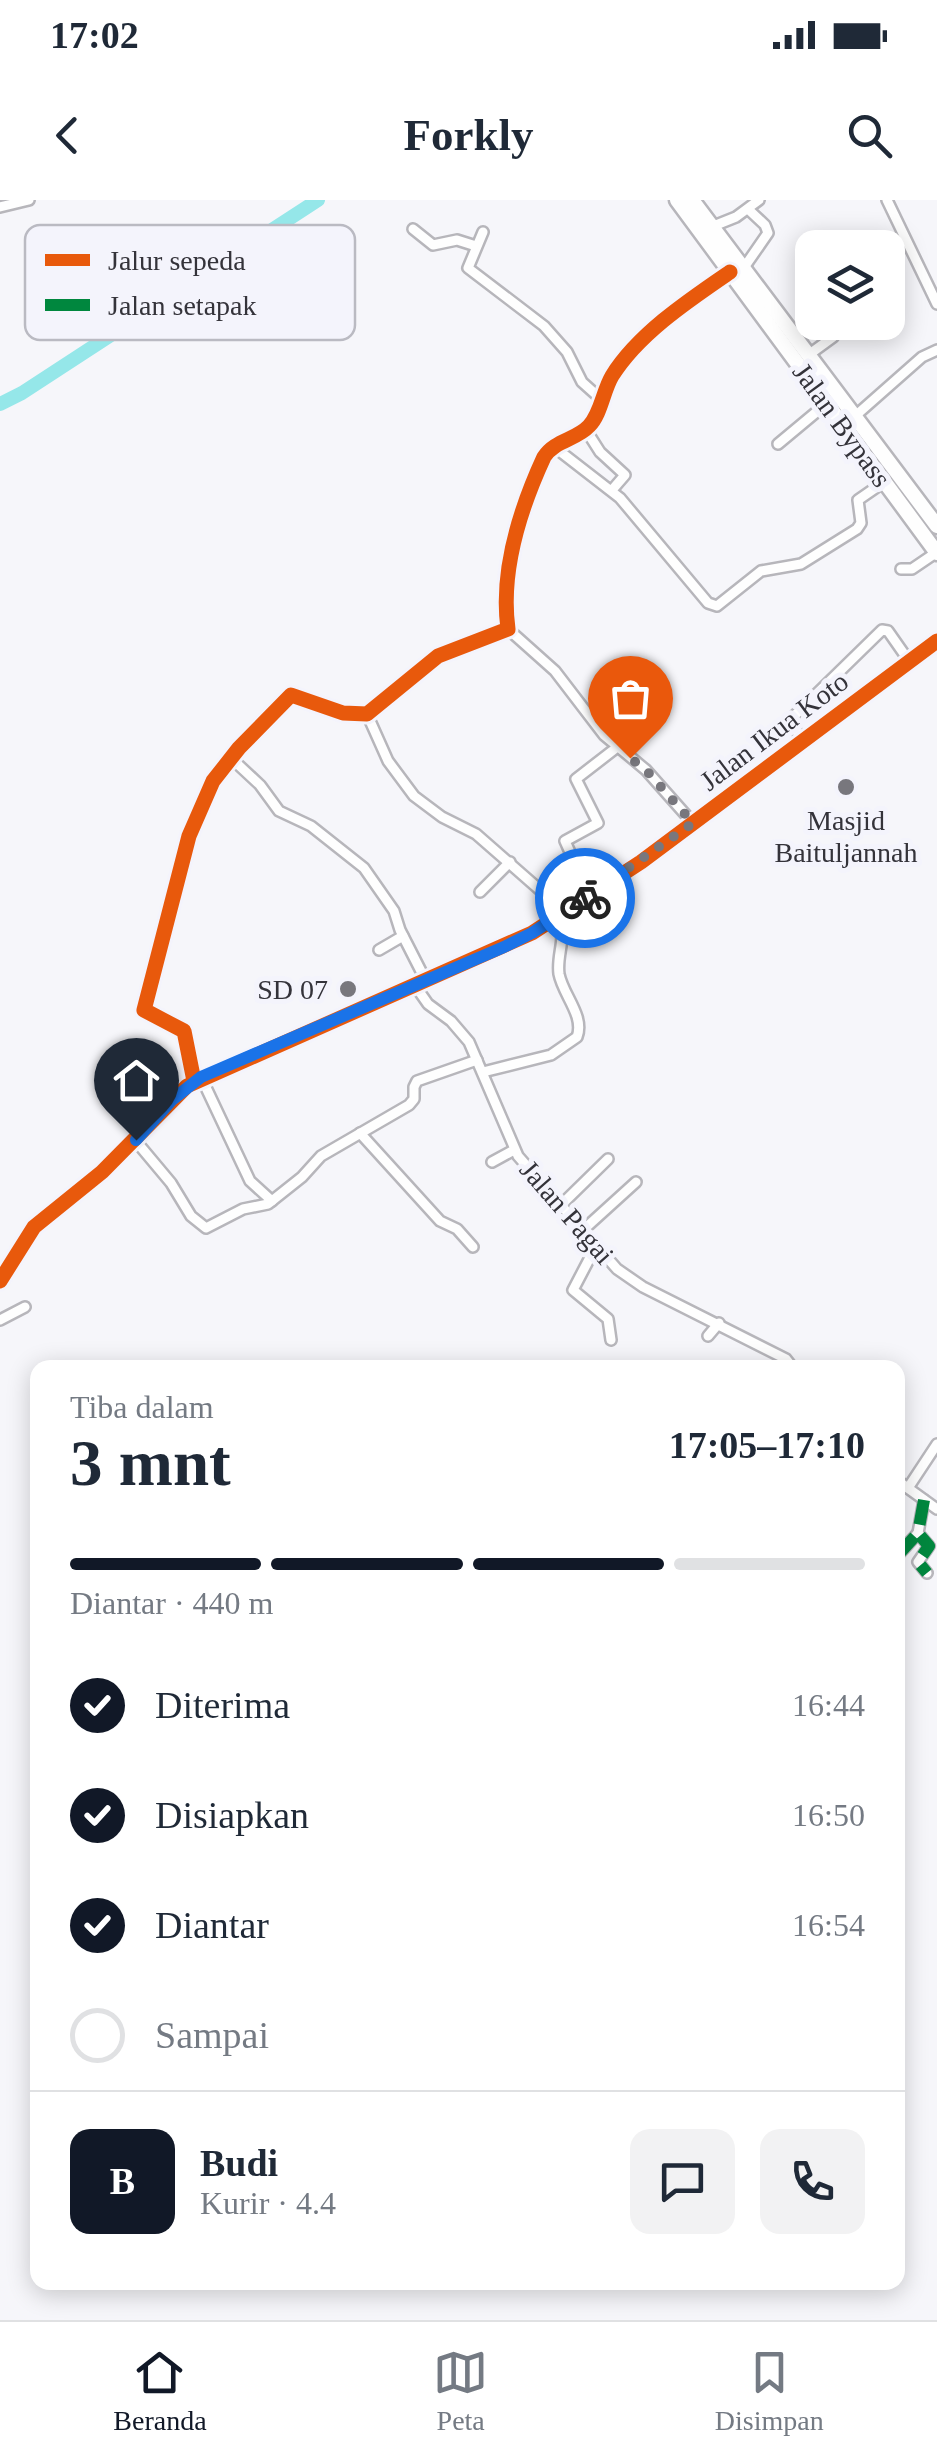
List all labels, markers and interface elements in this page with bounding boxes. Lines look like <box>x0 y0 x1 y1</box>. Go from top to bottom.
text: 17:02 <box>50 14 139 56</box>
icon: back <box>40 108 95 163</box>
icon: search <box>842 108 897 163</box>
text: Forkly <box>404 110 534 160</box>
legend <box>25 225 355 340</box>
map controls <box>795 230 905 340</box>
button: layers <box>795 230 905 340</box>
text: Jalur sepeda <box>108 245 246 276</box>
text: Jalan setapak <box>108 290 257 321</box>
street label: Jalan Bypass <box>787 357 897 493</box>
pin <box>588 656 673 759</box>
street label: Jalan Ikua Koto <box>694 665 854 797</box>
icon: bag <box>603 671 658 726</box>
marker: Masjid Baituljannah <box>835 776 857 798</box>
place label: Masjid Baituljannah <box>774 805 918 868</box>
courier <box>535 848 635 948</box>
icon: bike <box>558 871 613 926</box>
place label: SD 07 <box>257 974 328 1005</box>
marker: SD 07 <box>337 978 359 1000</box>
pin <box>94 1038 179 1141</box>
icon: home <box>109 1053 164 1108</box>
street label: Jalan Pagai <box>514 1154 620 1270</box>
text: Tiba dalam <box>70 1389 214 1425</box>
text: 17:05–17:10 <box>669 1424 865 1466</box>
text: 3 mnt <box>70 1427 231 1499</box>
text: Diantar · 440 m <box>70 1585 274 1621</box>
icon: check <box>70 1678 125 1733</box>
text: Diterima <box>155 1684 290 1726</box>
text: 16:44 <box>792 1687 865 1723</box>
icon: check <box>70 1788 125 1843</box>
text: Disiapkan <box>155 1794 309 1836</box>
text: 16:50 <box>792 1797 865 1833</box>
icon: check <box>70 1898 125 1953</box>
text: Diantar <box>155 1904 269 1946</box>
text: 16:54 <box>792 1907 865 1943</box>
text: Sampai <box>155 2014 269 2056</box>
button: chat <box>630 2129 735 2234</box>
button: phone <box>760 2129 865 2234</box>
text: Budi <box>200 2142 278 2184</box>
text: B <box>110 2160 135 2202</box>
text: Kurir · 4.4 <box>200 2185 336 2221</box>
tab: Beranda <box>113 2345 207 2437</box>
tab: Peta <box>433 2345 488 2437</box>
tab: Disimpan <box>715 2345 824 2437</box>

